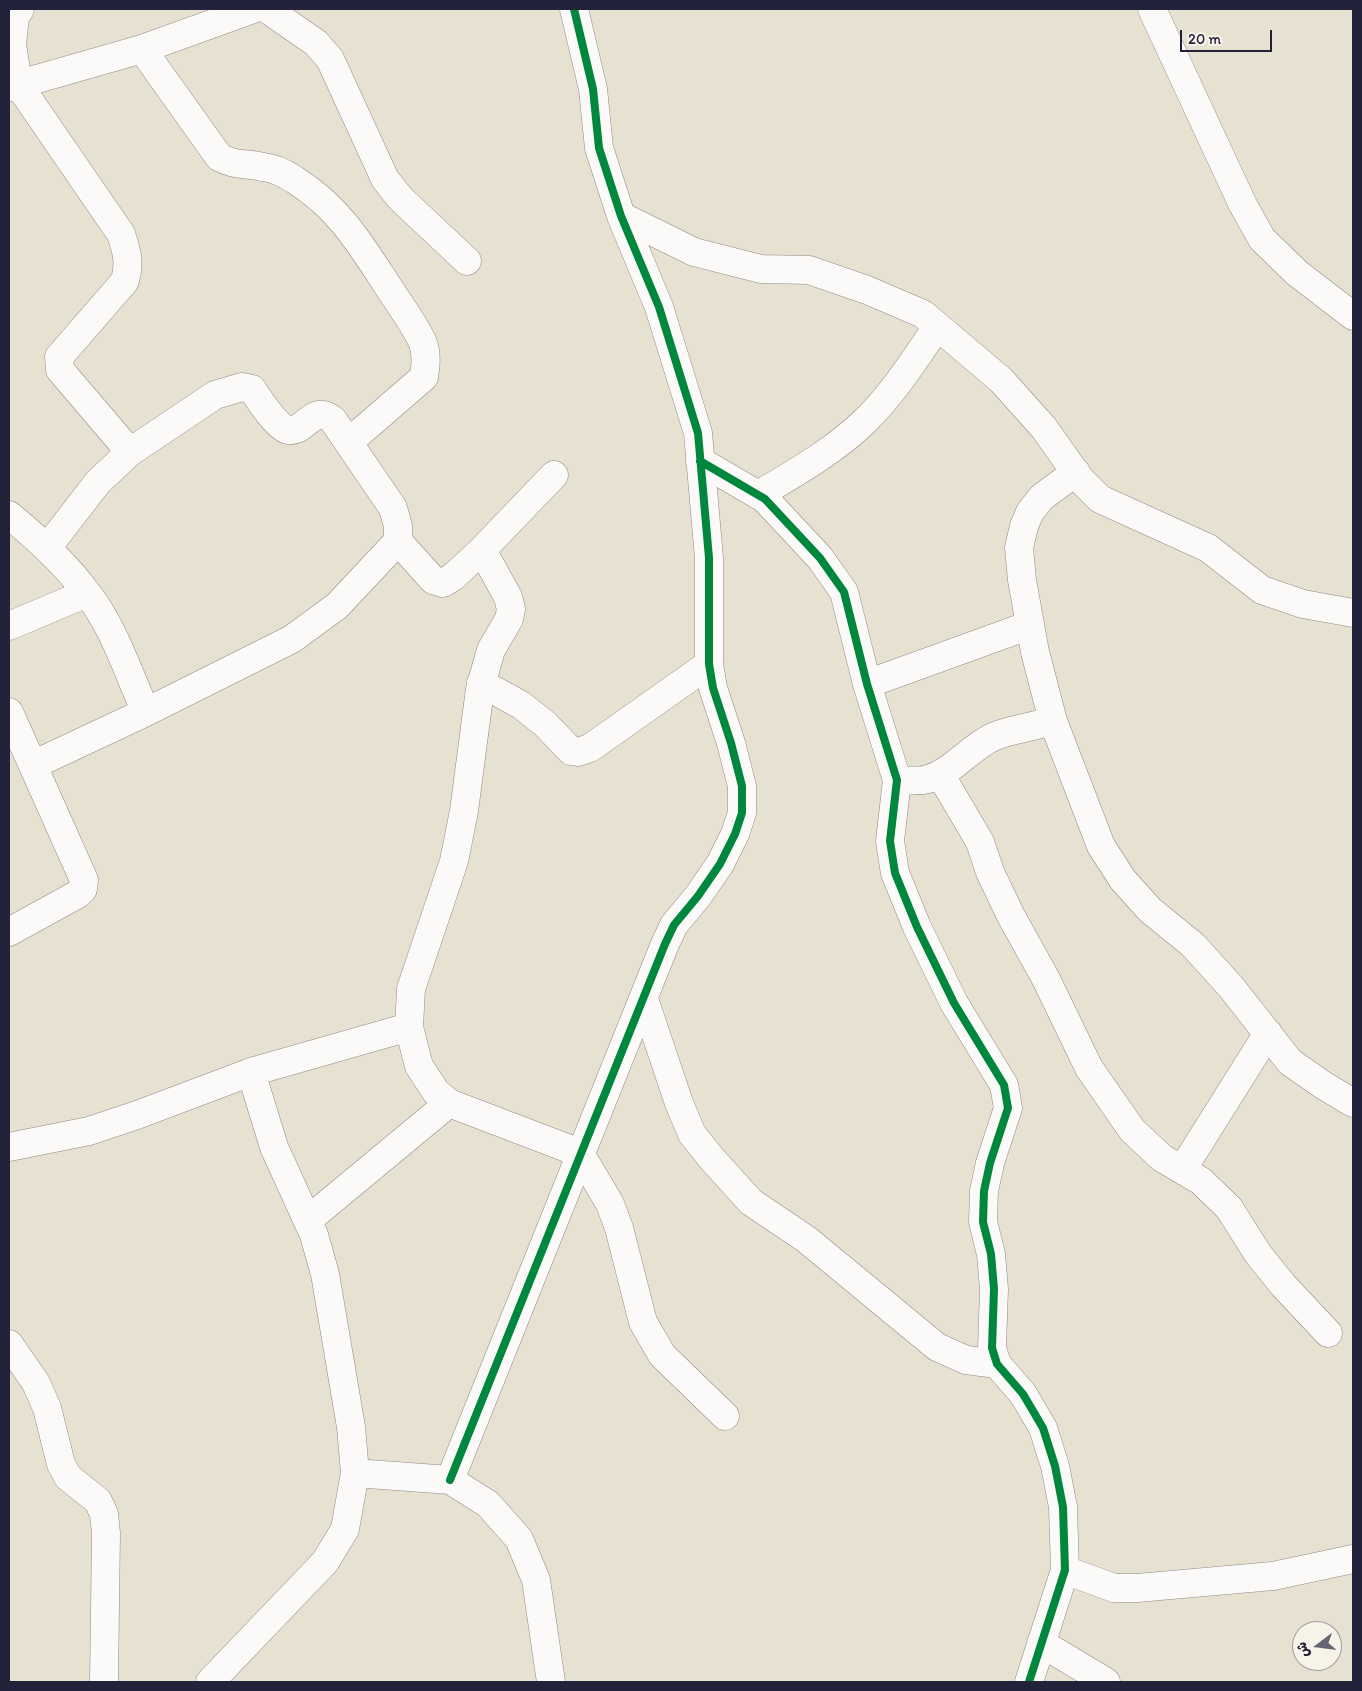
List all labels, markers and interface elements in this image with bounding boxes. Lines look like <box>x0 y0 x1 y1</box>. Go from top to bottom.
scale bar <box>1182 20 1274 52</box>
text: 20 m <box>1188 30 1221 48</box>
north arrow <box>1292 1621 1342 1671</box>
text: ش <box>1293 1640 1313 1659</box>

